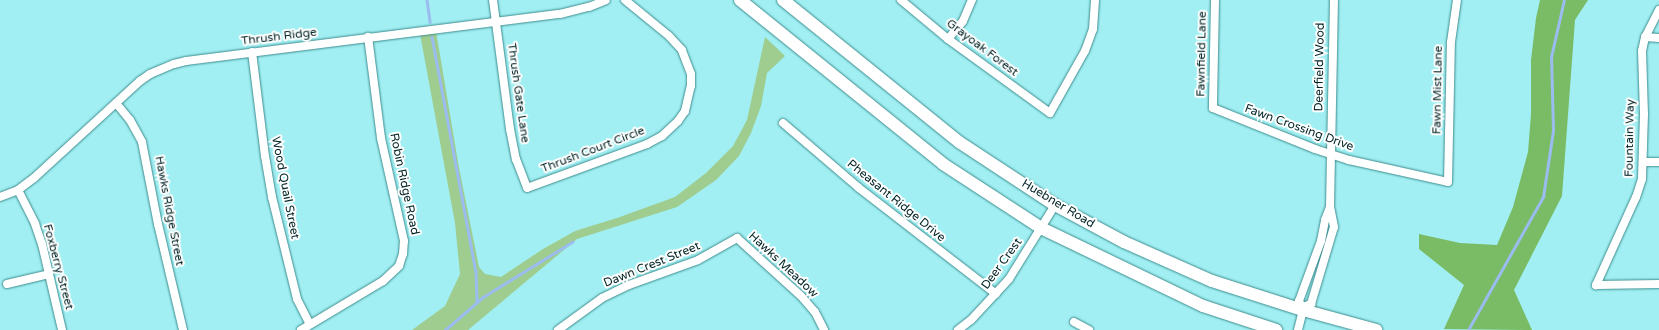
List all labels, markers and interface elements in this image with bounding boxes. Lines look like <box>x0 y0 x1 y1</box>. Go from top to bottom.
street label: Fawnfield Lane <box>1194 11 1210 97</box>
street label: Grayoak Forest <box>943 16 1021 80</box>
street label: Deerfield Wood <box>1312 22 1328 112</box>
street label: Thrush Ridge <box>240 25 318 49</box>
street label: Thrush Gate Lane <box>504 42 532 144</box>
street label: Fawn Mist Lane <box>1430 46 1446 134</box>
street label: Fountain Way <box>1622 99 1638 177</box>
street label: Fawn Crossing Drive <box>1243 102 1355 154</box>
street label: Thrush Court Circle <box>539 124 647 176</box>
street label: Robin Ridge Road <box>386 132 422 236</box>
street label: Wood Quail Street <box>268 136 302 240</box>
street label: Hawks Ridge Street <box>151 155 187 267</box>
street label: Pheasant Ridge Drive <box>844 157 948 245</box>
street label: Huebner Road <box>1019 177 1097 231</box>
street label: Foxberry Street <box>40 223 76 311</box>
street label: Hawks Meadow <box>745 229 821 301</box>
street label: Deer Crest <box>979 236 1025 292</box>
street label: Dawn Crest Street <box>602 239 702 291</box>

